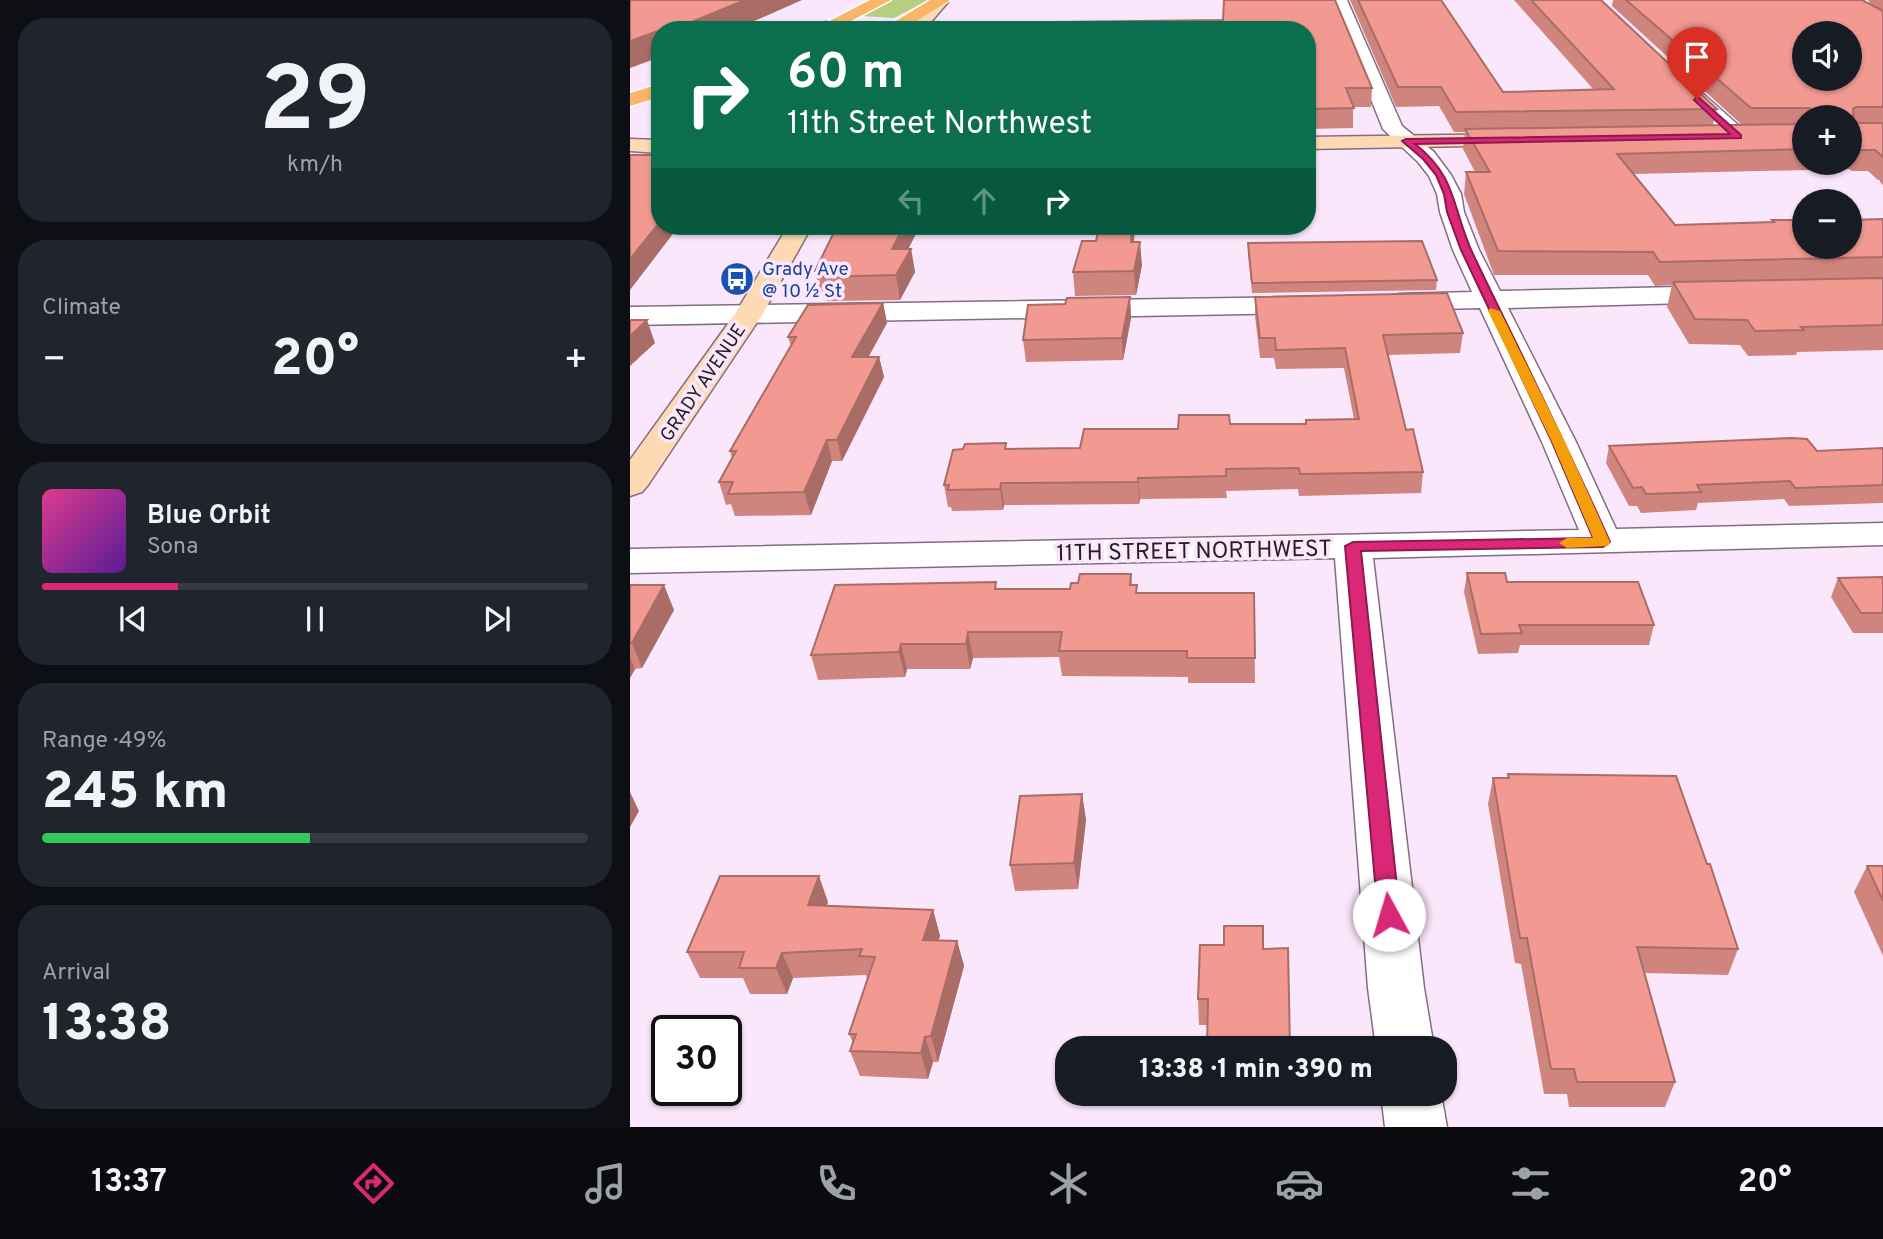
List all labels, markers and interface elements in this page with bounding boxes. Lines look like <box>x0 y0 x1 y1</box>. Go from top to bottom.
map controls <box>1792 21 1862 259</box>
button: sound <box>1792 21 1862 91</box>
pin <box>1667 27 1727 99</box>
icon: arrive <box>1678 38 1716 76</box>
text: 60 m <box>787 44 905 106</box>
text: 29 <box>259 48 371 163</box>
icon: right <box>672 49 763 140</box>
text: 11th Street Northwest <box>787 105 1092 145</box>
button: + <box>1792 105 1862 175</box>
text: km/h <box>287 151 343 180</box>
icon: left <box>892 182 930 220</box>
icon: ahead <box>965 182 1003 220</box>
icon: right <box>1038 182 1076 220</box>
button: − <box>1792 189 1862 259</box>
place label: Grady Ave @ 10 ½ St <box>762 258 849 304</box>
bus stop icon: Grady Ave @ 10 ½ St <box>718 260 756 298</box>
text: Climate <box>42 294 121 323</box>
street label: GRADY AVENUE <box>655 320 752 447</box>
text: 20° <box>271 328 359 394</box>
text: − <box>42 337 67 386</box>
text: + <box>563 337 588 386</box>
text: Blue Orbit <box>147 500 271 533</box>
text: Sona <box>147 533 198 562</box>
street label: 11TH STREET NORTHWEST <box>1056 536 1332 569</box>
icon: previous <box>114 600 152 638</box>
icon: pause <box>296 600 334 638</box>
icon: next <box>478 600 516 638</box>
text: Range · 49% <box>42 727 166 756</box>
text: 245 km <box>42 761 228 827</box>
position arrow <box>1352 878 1426 952</box>
text: Arrival <box>42 959 111 988</box>
text: 13:38 <box>42 993 172 1059</box>
speed limit sign: 30 <box>651 1015 742 1106</box>
text: 13:38 · 1 min · 390 m <box>1139 1054 1373 1087</box>
icon: directions <box>349 1159 398 1208</box>
icon: music <box>581 1159 630 1208</box>
icon: phone <box>812 1159 861 1208</box>
icon: climate <box>1044 1159 1093 1208</box>
icon: car <box>1275 1159 1324 1208</box>
icon: filters <box>1506 1159 1555 1208</box>
text: 13:37 <box>91 1163 167 1203</box>
text: 20° <box>1738 1163 1792 1203</box>

